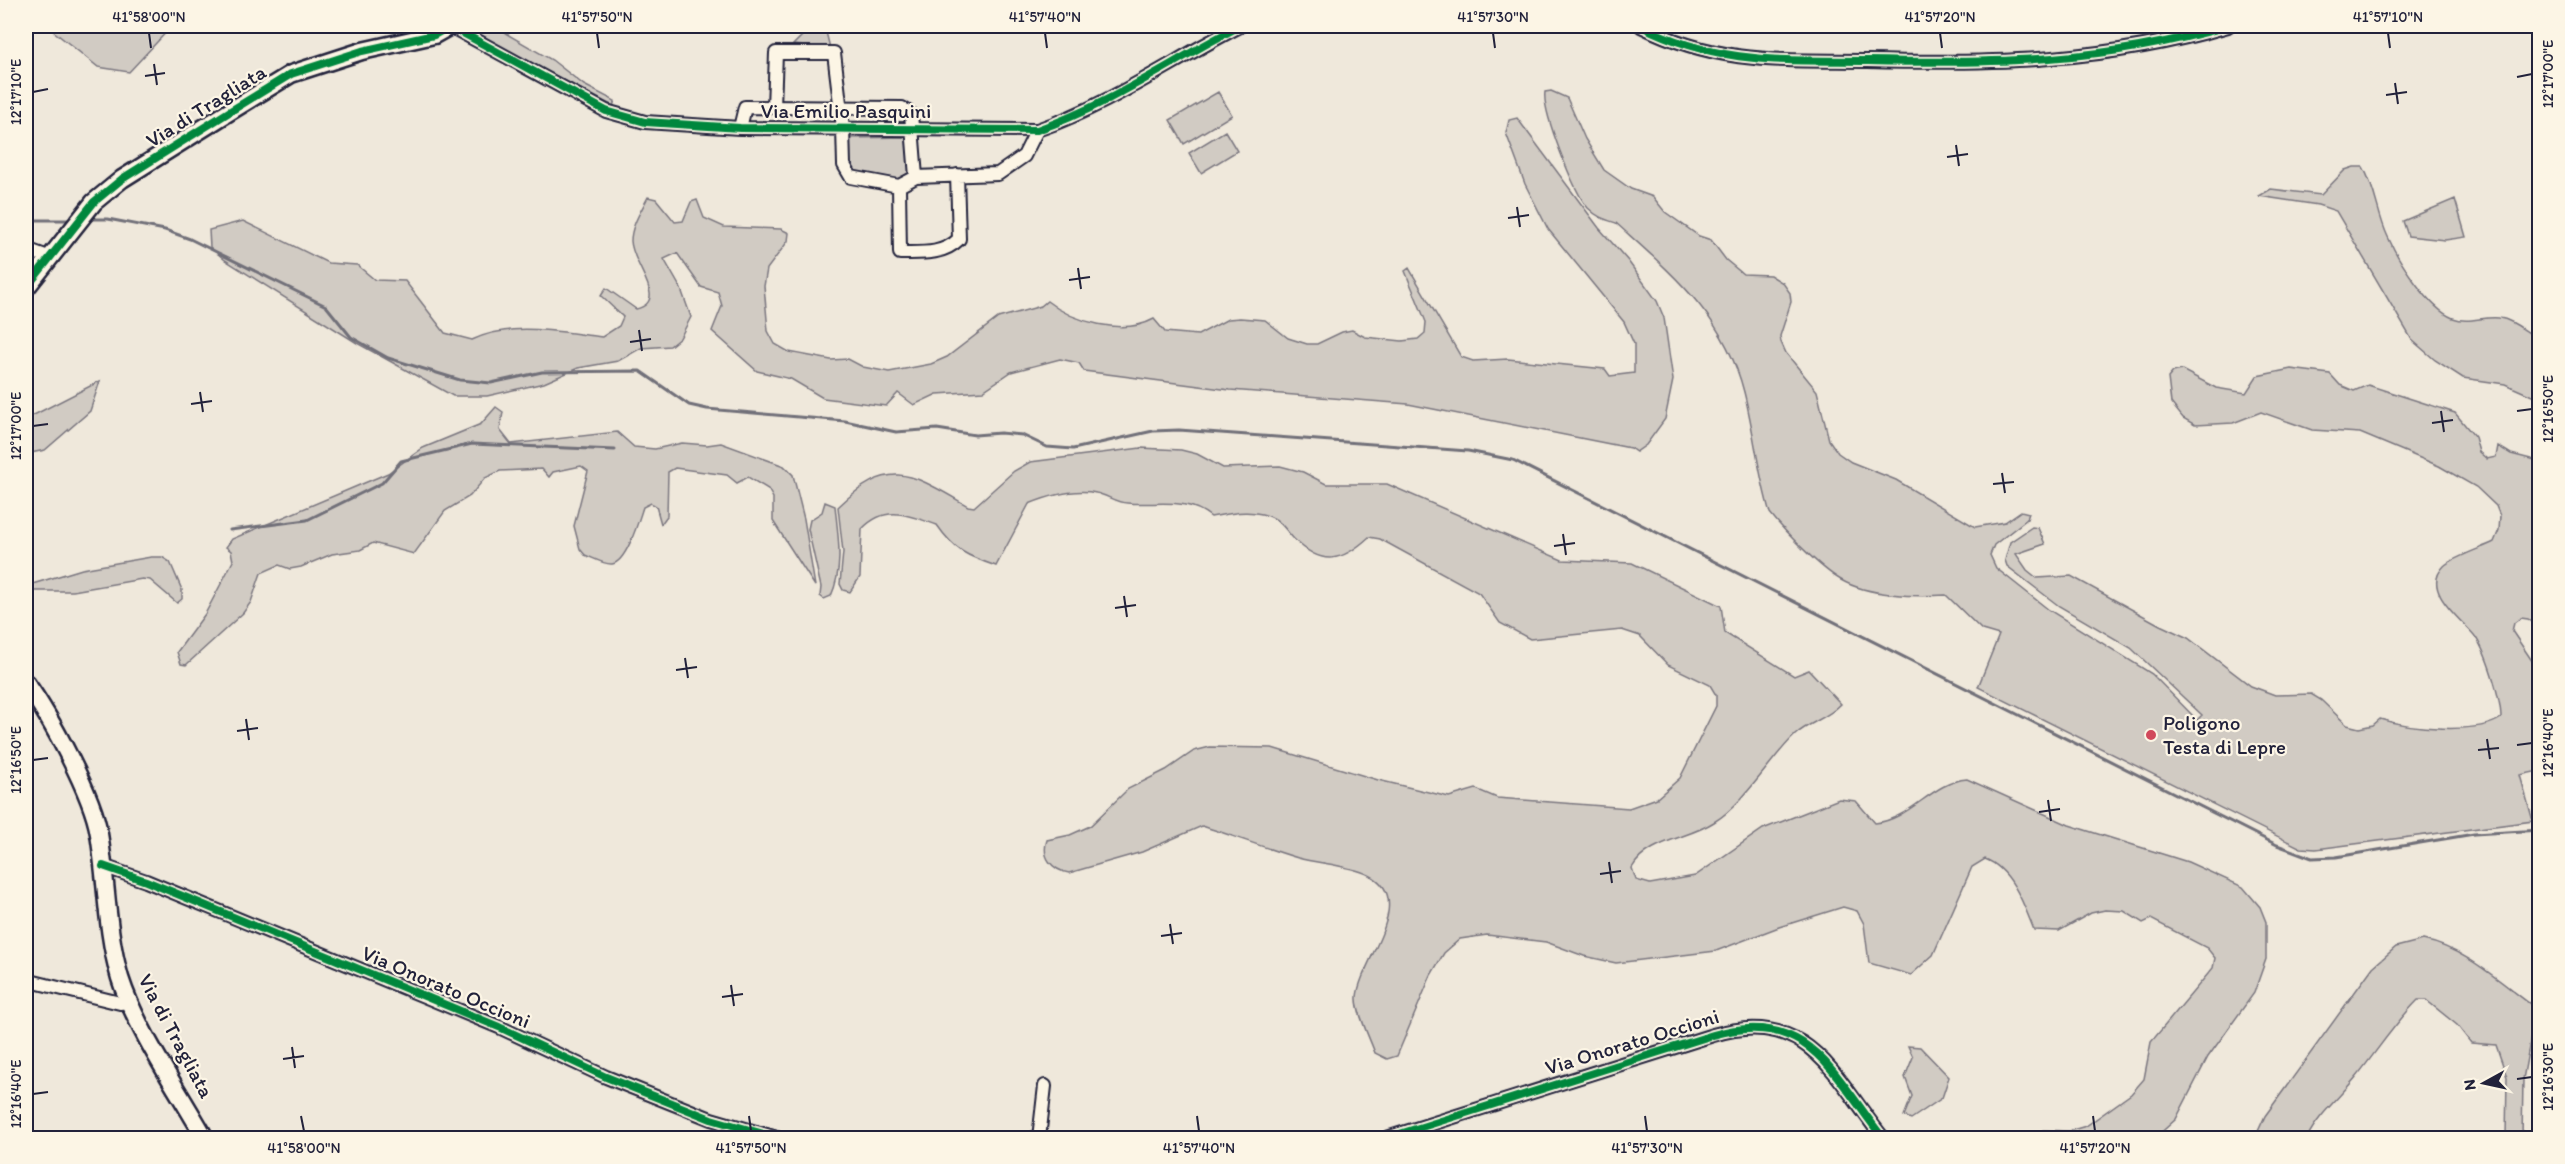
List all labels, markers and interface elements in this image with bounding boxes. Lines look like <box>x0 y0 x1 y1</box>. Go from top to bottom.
text: 41°58'00"N <box>112 8 186 26</box>
text: 41°57'50"N <box>561 8 633 26</box>
text: 41°57'40"N <box>1009 8 1081 26</box>
text: 41°57'30"N <box>1457 8 1529 26</box>
text: 41°57'20"N <box>1904 8 1976 26</box>
text: 41°57'10"N <box>2353 8 2423 26</box>
text: 12°17'00"E <box>2539 40 2557 108</box>
text: 12°17'10"E <box>7 59 25 125</box>
street label: Via di Tragliata <box>141 59 270 152</box>
street label: Via Emilio Pasquini <box>761 98 931 123</box>
text: 12°16'50"E <box>2539 375 2557 443</box>
text: 12°17'00"E <box>7 392 25 460</box>
text: 12°16'40"E <box>2539 709 2557 777</box>
place label: Poligono Testa di Lepre <box>2163 710 2286 759</box>
text: 12°16'50"E <box>7 726 25 794</box>
marker: Poligono Testa di Lepre <box>2144 728 2158 742</box>
street label: Via Onorato Occioni <box>358 940 534 1033</box>
street label: Via di Tragliata <box>133 969 220 1102</box>
street label: Via Onorato Occioni <box>1542 1003 1722 1080</box>
text: 12°16'30"E <box>2539 1043 2557 1111</box>
north arrow <box>2454 1053 2514 1113</box>
text: 12°16'40"E <box>7 1060 25 1128</box>
text: N <box>2459 1078 2480 1092</box>
text: 41°58'00"N <box>267 1139 341 1157</box>
text: 41°57'50"N <box>715 1139 787 1157</box>
text: 41°57'40"N <box>1163 1139 1235 1157</box>
text: 41°57'30"N <box>1611 1139 1683 1157</box>
text: 41°57'20"N <box>2059 1139 2131 1157</box>

